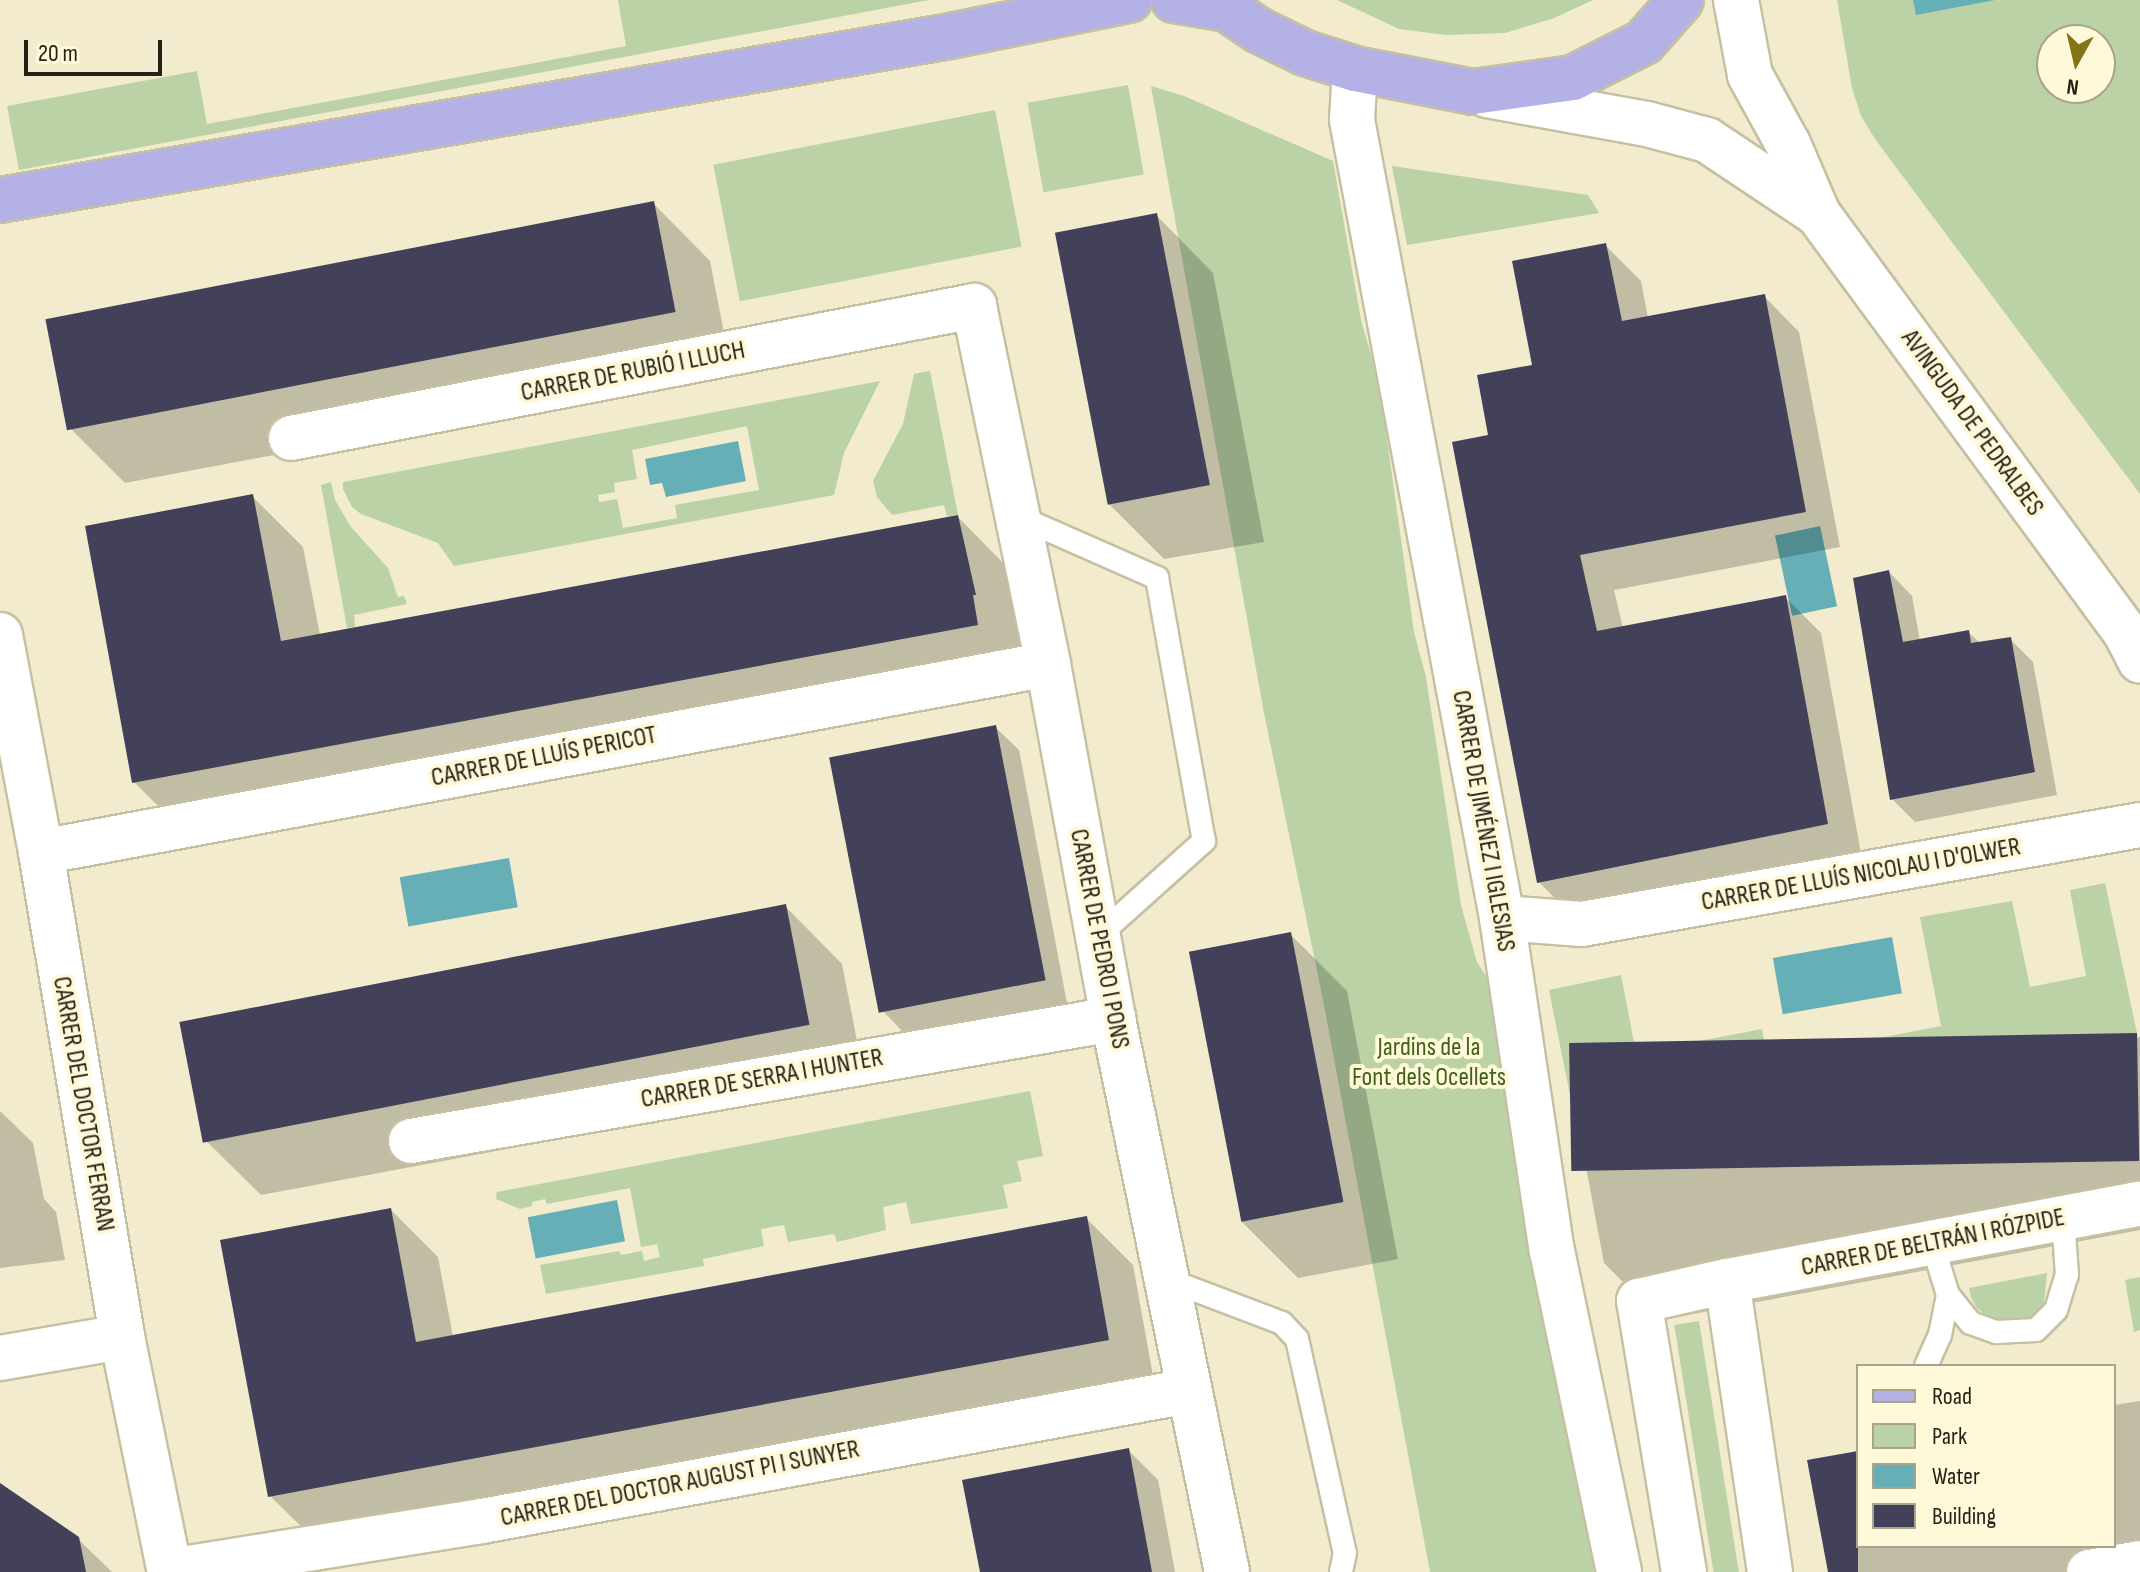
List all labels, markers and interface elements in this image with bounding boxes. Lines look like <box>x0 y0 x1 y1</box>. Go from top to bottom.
scale bar <box>28 24 166 74</box>
north arrow <box>2036 24 2116 104</box>
text: 20 m <box>38 39 78 68</box>
text: N <box>2065 72 2081 100</box>
street label: AVINGUDA DE PEDRALBES <box>1894 324 2050 522</box>
street label: CARRER DE RUBIÓ I LLUCH <box>518 335 748 409</box>
street label: CARRER DE JIMÉNEZ I IGLESIAS <box>1445 688 1521 954</box>
street label: CARRER DE LLUÍS PERICOT <box>429 720 659 794</box>
street label: CARRER DE PEDRO I PONS <box>1062 827 1136 1051</box>
street label: CARRER DE LLUÍS NICOLAU I D'OLWER <box>1699 832 2023 918</box>
street label: CARRER DEL DOCTOR FERRAN <box>45 974 121 1234</box>
park label: Jardins de la Font dels Ocellets <box>1352 1032 1506 1094</box>
street label: CARRER DE SERRA I HUNTER <box>639 1042 885 1116</box>
street label: CARRER DE BELTRÁN I RÓZPIDE <box>1799 1202 2067 1284</box>
legend <box>1856 1364 2116 1548</box>
text: Road <box>1932 1382 1972 1411</box>
text: Park <box>1932 1422 1967 1451</box>
street label: CARRER DEL DOCTOR AUGUST PI I SUNYER <box>498 1434 862 1534</box>
text: Water <box>1932 1462 1980 1491</box>
text: Building <box>1932 1502 1996 1531</box>

